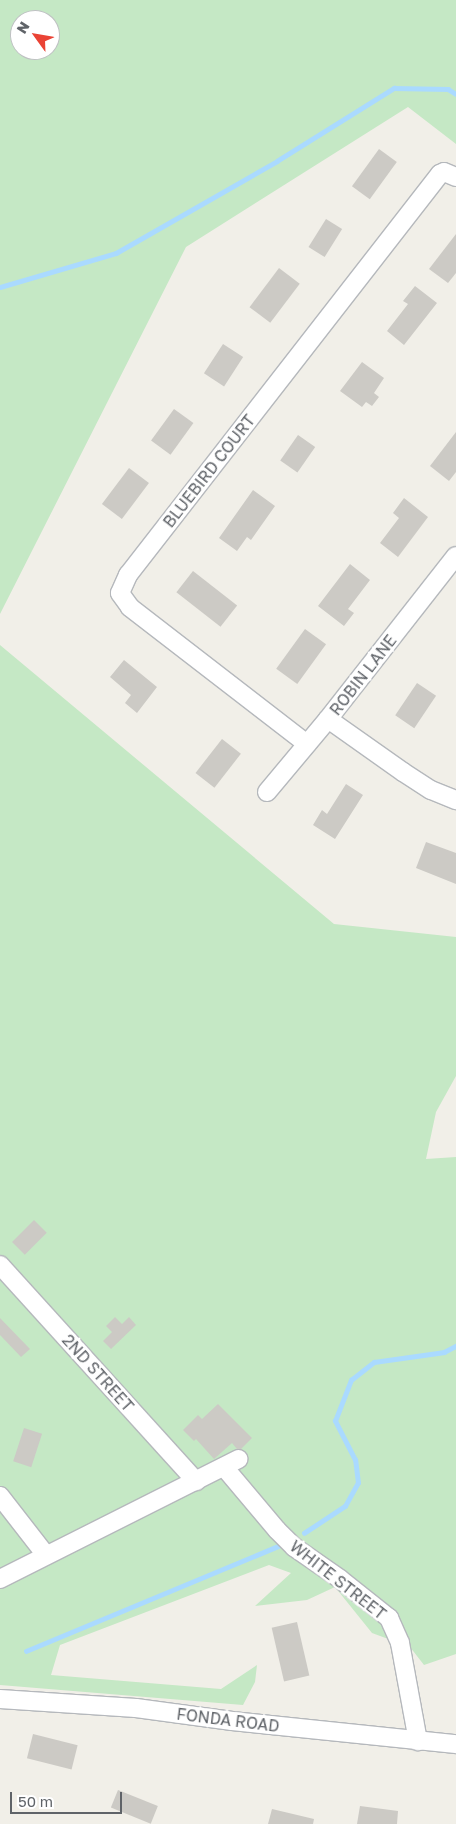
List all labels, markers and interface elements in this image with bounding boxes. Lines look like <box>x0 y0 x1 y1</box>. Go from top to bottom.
north arrow <box>10 10 60 60</box>
text: N <box>13 18 33 36</box>
street label: BLUEBIRD COURT <box>159 411 259 531</box>
street label: ROBIN LANE <box>326 631 400 719</box>
street label: 2ND STREET <box>58 1330 138 1416</box>
street label: WHITE STREET <box>286 1537 390 1623</box>
street label: FONDA ROAD <box>176 1704 280 1736</box>
scale bar <box>12 1782 125 1814</box>
text: 50 m <box>18 1792 53 1810</box>

